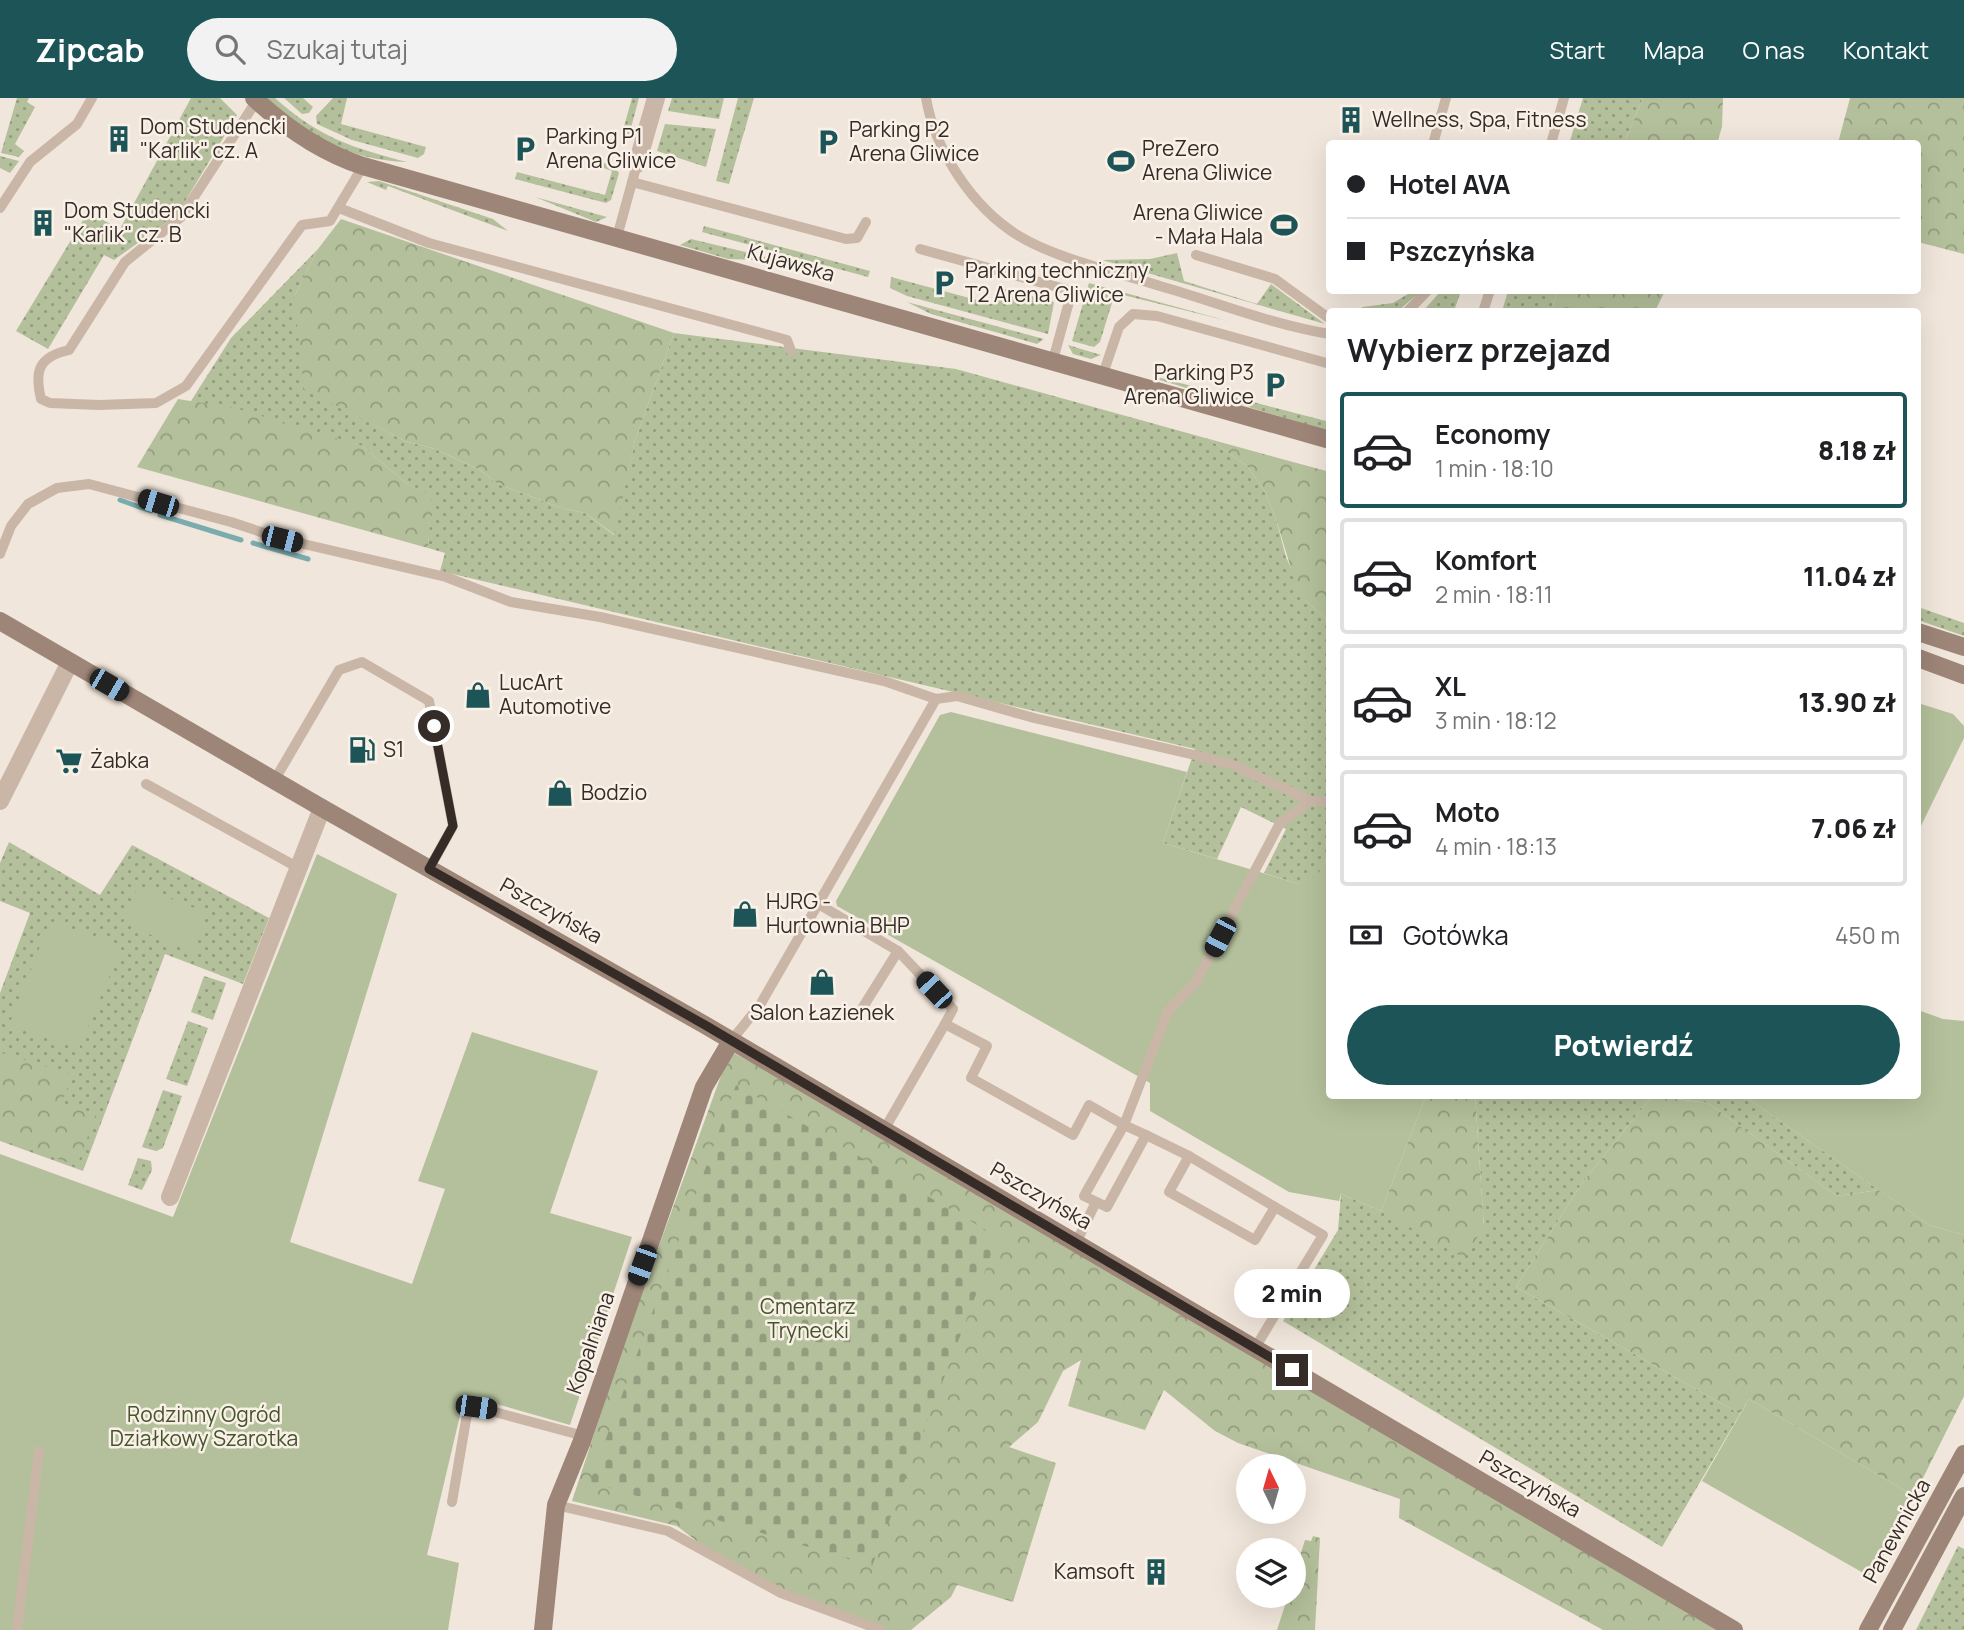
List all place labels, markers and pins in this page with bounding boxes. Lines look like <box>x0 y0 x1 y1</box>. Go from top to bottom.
building icon: Wellness, Spa, Fitness <box>1336 105 1366 135</box>
place label: Wellness, Spa, Fitness <box>1372 105 1586 133</box>
place label: Dom Studencki "Karlik" cz. A <box>140 112 286 164</box>
place label: Parking P2 Arena Gliwice <box>849 115 979 167</box>
place label: Parking P1 Arena Gliwice <box>546 122 676 174</box>
building icon: Dom Studencki "Karlik" cz. A <box>104 124 134 154</box>
parking icon: Parking P2 Arena Gliwice <box>813 127 843 157</box>
parking icon: Parking P1 Arena Gliwice <box>510 134 540 164</box>
place label: PreZero Arena Gliwice <box>1142 134 1272 186</box>
sports icon: PreZero Arena Gliwice <box>1106 146 1136 176</box>
place label: Dom Studencki "Karlik" cz. B <box>64 196 210 248</box>
place label: Arena Gliwice - Mała Hala <box>1133 198 1263 250</box>
building icon: Dom Studencki "Karlik" cz. B <box>28 208 58 238</box>
sports icon: Arena Gliwice - Mała Hala <box>1269 210 1299 240</box>
place label: Parking techniczny T2 Arena Gliwice <box>965 256 1148 308</box>
parking icon: Parking techniczny T2 Arena Gliwice <box>929 268 959 298</box>
place label: Parking P3 Arena Gliwice <box>1124 358 1254 410</box>
parking icon: Parking P3 Arena Gliwice <box>1260 370 1290 400</box>
place label: LucArt Automotive <box>499 668 611 720</box>
shop icon: LucArt Automotive <box>463 680 493 710</box>
fuel station icon: S1 <box>347 735 377 765</box>
place label: S1 <box>383 735 404 763</box>
supermarket icon: Żabka <box>54 746 84 776</box>
place label: Żabka <box>90 746 149 774</box>
shop icon: Bodzio <box>545 778 575 808</box>
place label: Bodzio <box>581 778 647 806</box>
place label: HJRG - Hurtownia BHP <box>766 887 910 939</box>
shop icon: HJRG - Hurtownia BHP <box>730 899 760 929</box>
shop icon: Salon Łazienek <box>807 967 837 997</box>
place label: Salon Łazienek <box>750 998 895 1026</box>
place label: Kamsoft <box>1054 1557 1135 1585</box>
building icon: Kamsoft <box>1141 1557 1171 1587</box>

